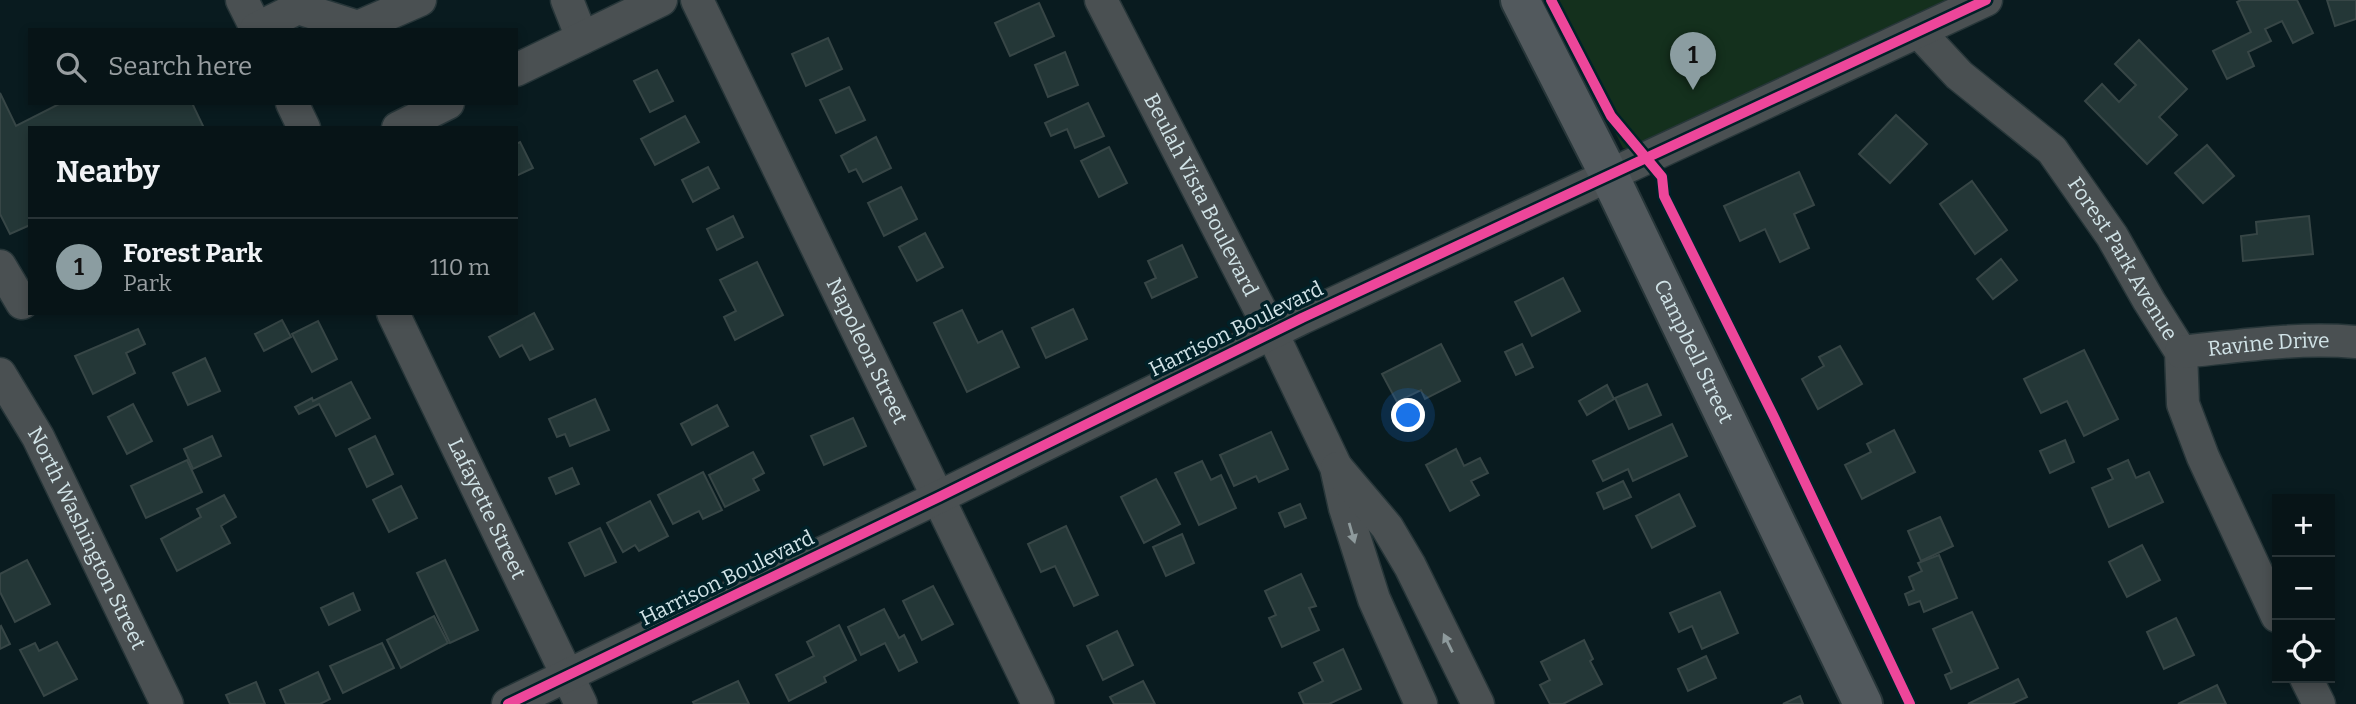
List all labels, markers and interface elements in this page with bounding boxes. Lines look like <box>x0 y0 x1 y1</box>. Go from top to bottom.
search box <box>28 28 518 105</box>
pin: 1 <box>1670 32 1716 90</box>
icon: search <box>52 48 90 86</box>
text: Search here <box>108 51 252 82</box>
street label: Beulah Vista Boulevard <box>1138 89 1264 301</box>
text: Nearby <box>56 154 160 190</box>
street label: Forest Park Avenue <box>2062 172 2183 345</box>
text: Forest Park <box>123 238 263 269</box>
text: 1 <box>74 253 84 281</box>
text: 110 m <box>430 253 490 281</box>
text: Park <box>123 269 172 297</box>
street label: Napoleon Street <box>821 274 914 429</box>
street label: Campbell Street <box>1648 275 1739 428</box>
street label: Harrison Boulevard <box>1145 276 1327 382</box>
street label: Ravine Drive <box>2206 328 2330 362</box>
your location <box>1391 398 1425 432</box>
street label: North Washington Street <box>22 422 152 654</box>
street label: Lafayette Street <box>442 434 532 584</box>
map controls <box>2272 494 2335 683</box>
button: + <box>2272 494 2335 557</box>
one-way arrow <box>1347 523 1357 544</box>
street label: Harrison Boulevard <box>636 525 818 631</box>
button: − <box>2272 557 2335 620</box>
button: locate <box>2272 620 2335 683</box>
one-way arrow <box>1442 633 1453 653</box>

